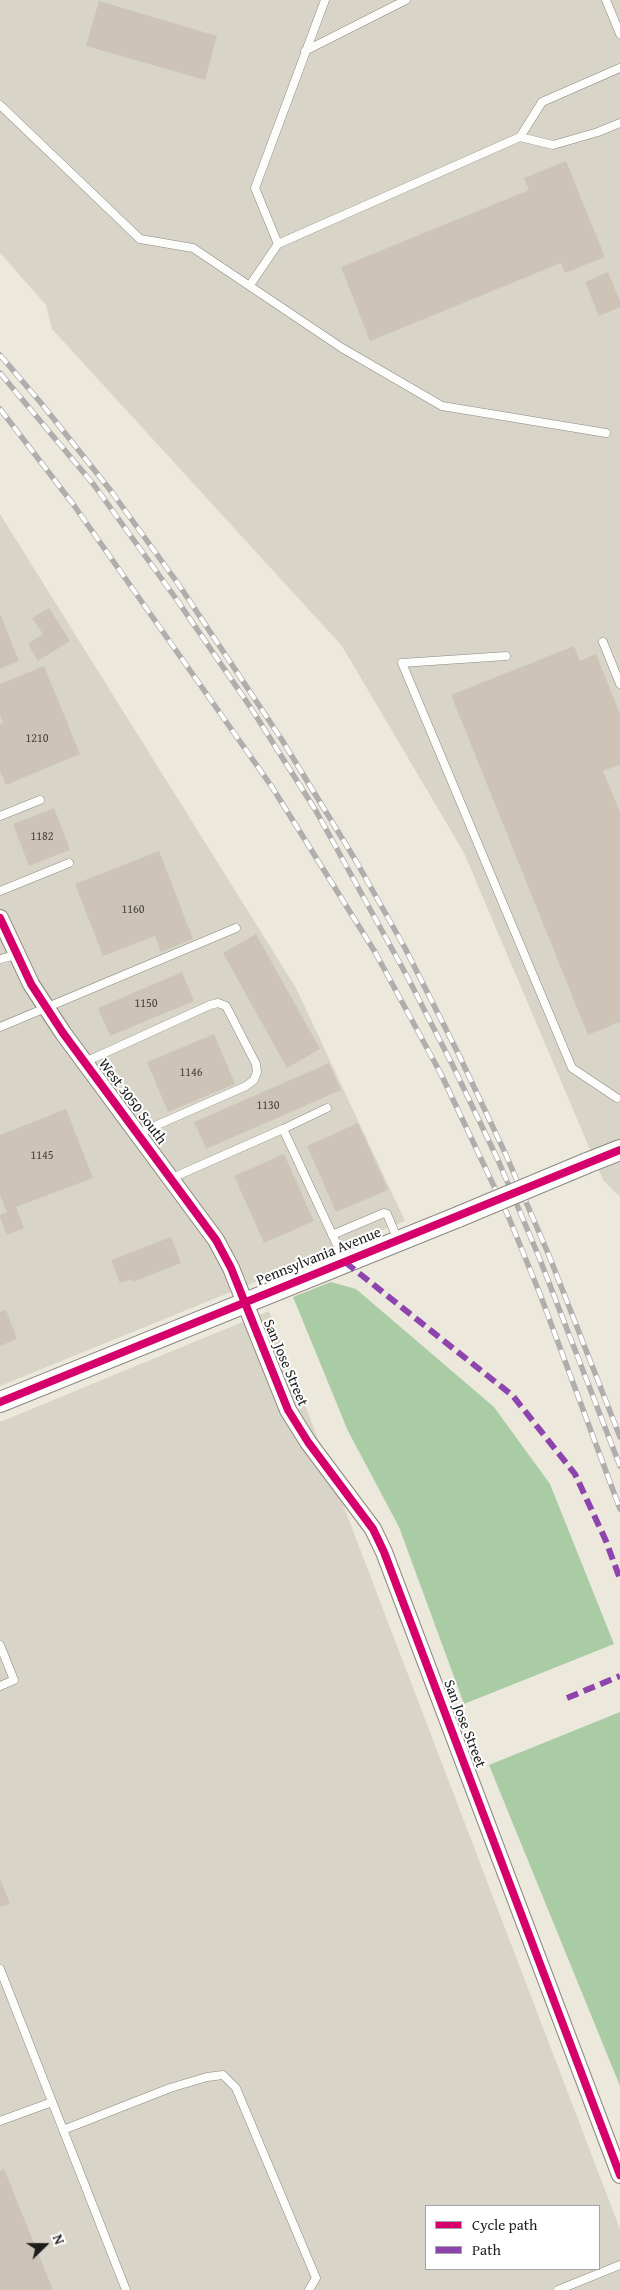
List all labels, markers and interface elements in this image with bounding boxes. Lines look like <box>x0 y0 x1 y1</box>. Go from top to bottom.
house number: 1210 <box>25 732 49 746</box>
house number: 1182 <box>30 830 54 844</box>
house number: 1160 <box>121 903 145 917</box>
house number: 1150 <box>134 997 158 1011</box>
street label: West 3050 South <box>94 1056 170 1148</box>
house number: 1146 <box>179 1066 203 1080</box>
house number: 1130 <box>256 1099 280 1113</box>
house number: 1145 <box>30 1149 54 1163</box>
street label: Pennsylvania Avenue <box>254 1224 384 1290</box>
street label: San Jose Street <box>259 1317 311 1409</box>
street label: San Jose Street <box>439 1677 489 1771</box>
legend <box>425 2205 600 2270</box>
text: Cycle path <box>472 2214 538 2235</box>
north arrow <box>20 2220 70 2270</box>
text: N <box>48 2231 70 2247</box>
text: Path <box>472 2239 501 2260</box>

